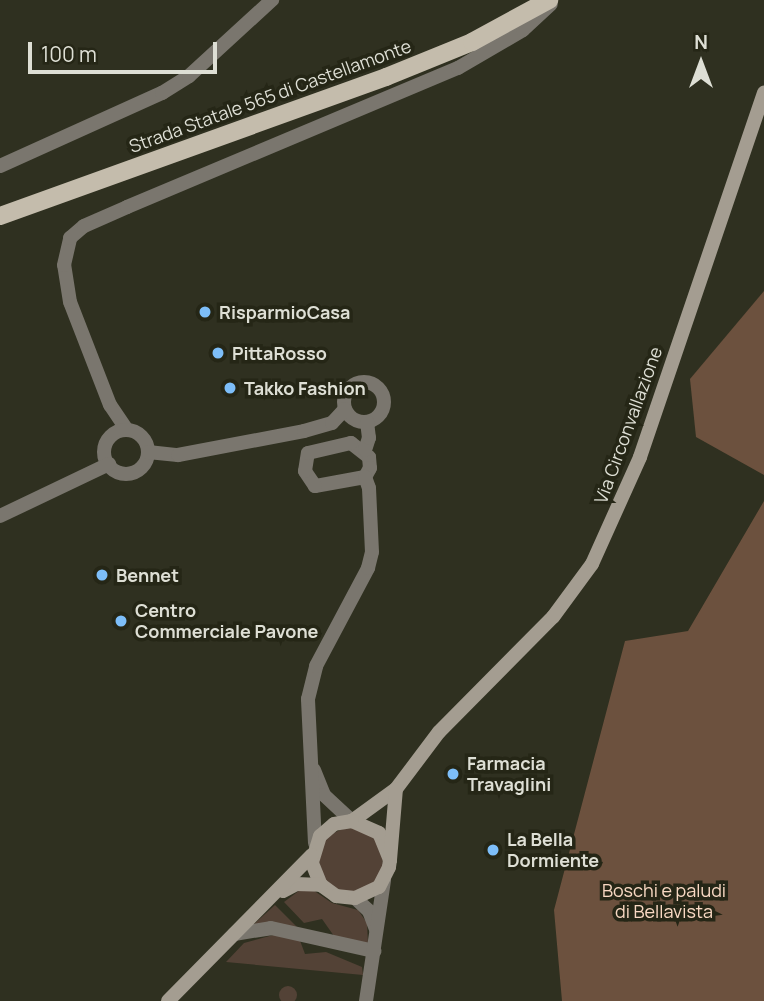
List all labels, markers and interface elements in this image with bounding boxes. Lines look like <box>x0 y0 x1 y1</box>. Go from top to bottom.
scale bar <box>32 28 220 72</box>
north arrow <box>666 28 736 98</box>
text: N <box>694 29 708 55</box>
street label: Strada Statale 565 di Castellamonte <box>126 35 414 157</box>
text: 100 m <box>41 40 97 68</box>
place label: RisparmioCasa <box>219 301 350 323</box>
marker: RisparmioCasa <box>197 304 213 320</box>
place label: PittaRosso <box>232 342 327 364</box>
street label: Via Circonvallazione <box>590 344 666 506</box>
marker: PittaRosso <box>210 345 226 361</box>
place label: Takko Fashion <box>244 377 366 399</box>
marker: Takko Fashion <box>222 380 238 396</box>
place label: Bennet <box>116 564 179 586</box>
marker: Bennet <box>94 567 110 583</box>
place label: Centro Commerciale Pavone <box>135 600 318 642</box>
marker: Centro Commerciale Pavone <box>113 613 129 629</box>
place label: Farmacia Travaglini <box>467 753 551 796</box>
marker: Farmacia Travaglini <box>445 766 461 782</box>
place label: La Bella Dormiente <box>507 829 599 872</box>
marker: La Bella Dormiente <box>485 842 501 858</box>
park label: Boschi e paludi di Bellavista <box>602 880 726 922</box>

